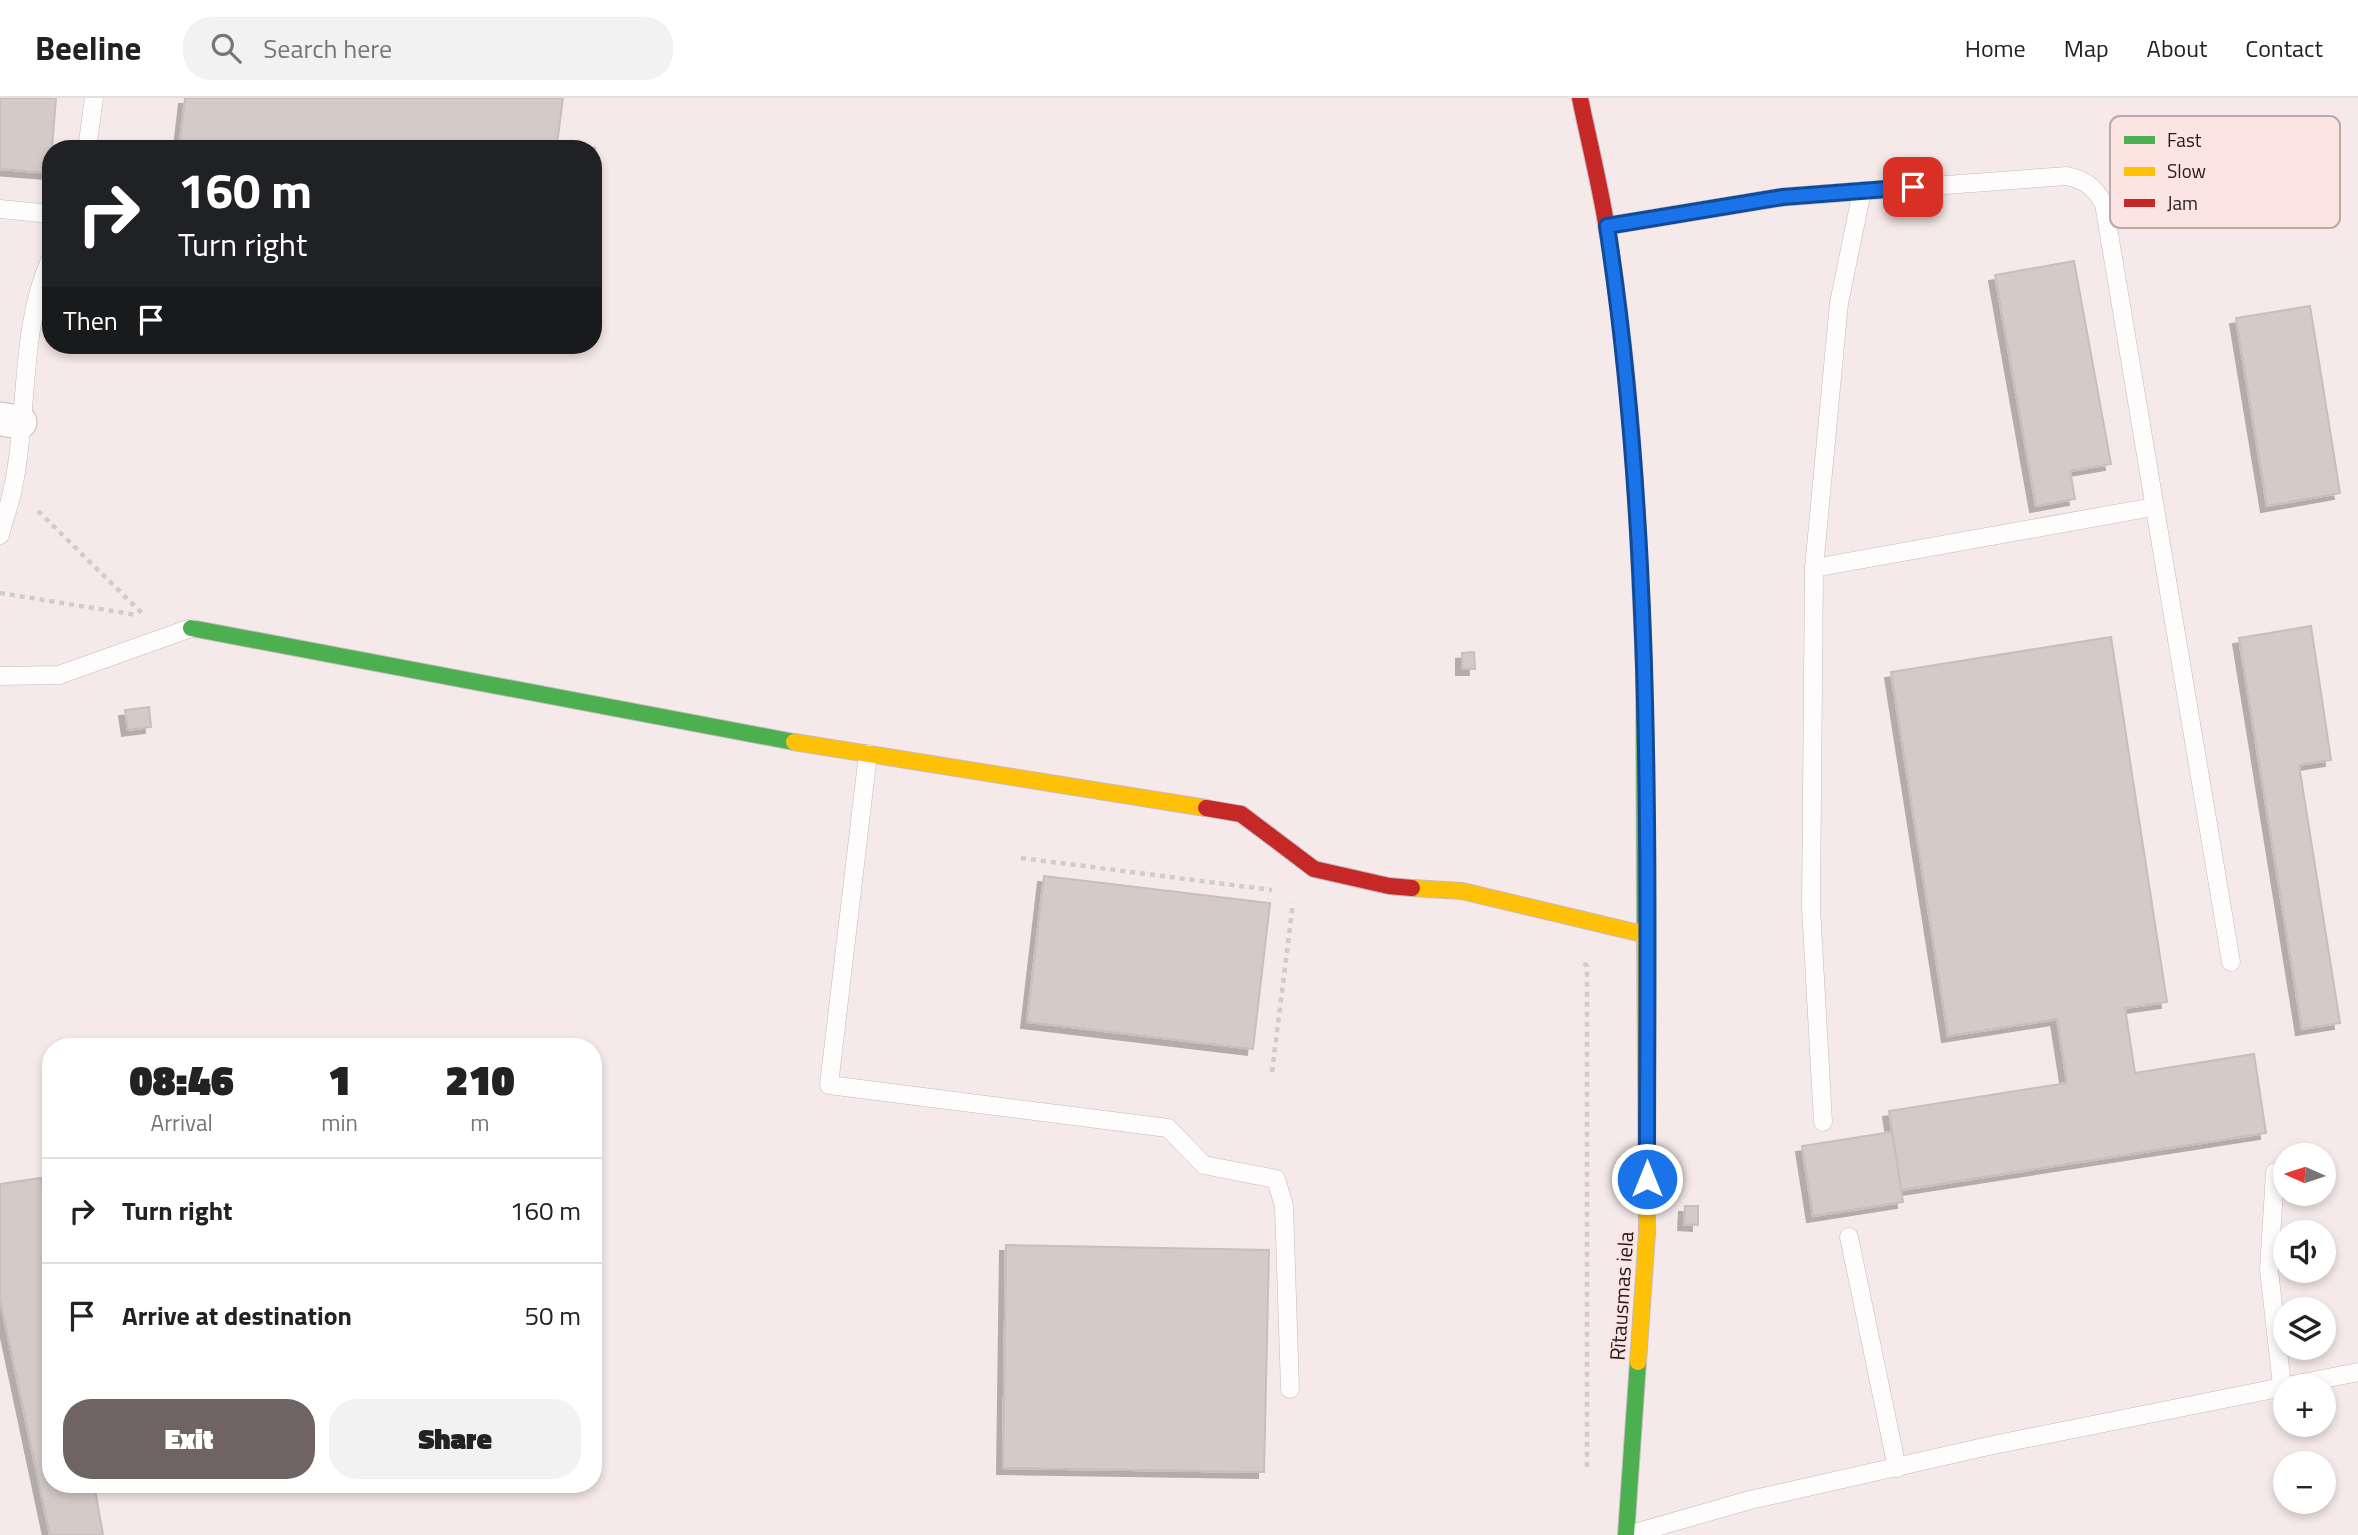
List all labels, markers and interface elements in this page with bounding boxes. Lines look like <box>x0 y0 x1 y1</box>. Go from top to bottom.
search box <box>183 17 673 80</box>
text: Beeline <box>35 23 141 73</box>
icon: search <box>207 29 245 67</box>
text: Search here <box>263 29 392 68</box>
text: Home <box>1965 30 2026 66</box>
text: Map <box>2064 30 2109 66</box>
text: About <box>2147 30 2207 66</box>
text: Contact <box>2245 30 2323 66</box>
legend <box>2110 116 2340 228</box>
text: Fast <box>2167 125 2202 154</box>
text: 160 m <box>178 152 312 227</box>
text: Slow <box>2167 156 2206 185</box>
pin <box>1883 157 1943 217</box>
icon: right <box>63 168 154 259</box>
icon: arrive <box>1894 168 1932 206</box>
text: Jam <box>2167 188 2198 217</box>
text: Turn right <box>178 220 307 268</box>
text: Then <box>63 301 118 340</box>
icon: arrive <box>132 301 170 339</box>
text: 08:46 <box>129 1047 234 1111</box>
text: 1 <box>328 1047 351 1111</box>
text: 210 <box>445 1047 515 1111</box>
text: Arrival <box>150 1105 213 1140</box>
text: min <box>321 1105 358 1140</box>
text: m <box>470 1105 490 1140</box>
position arrow <box>1610 1142 1684 1216</box>
north arrow <box>2273 1143 2336 1206</box>
map controls <box>2273 1143 2336 1514</box>
text: Turn right <box>122 1191 233 1230</box>
text: 160 m <box>510 1191 581 1230</box>
icon: right <box>63 1192 101 1230</box>
button: sound <box>2273 1220 2336 1283</box>
street label: Rītausmas iela <box>1601 1230 1642 1362</box>
text: Arrive at destination <box>122 1296 352 1335</box>
text: 50 m <box>524 1296 581 1335</box>
icon: arrive <box>63 1297 101 1335</box>
button: layers <box>2273 1297 2336 1360</box>
button: + <box>2273 1374 2336 1437</box>
button: Exit <box>63 1399 315 1479</box>
button: Share <box>329 1399 581 1479</box>
button: − <box>2273 1451 2336 1514</box>

